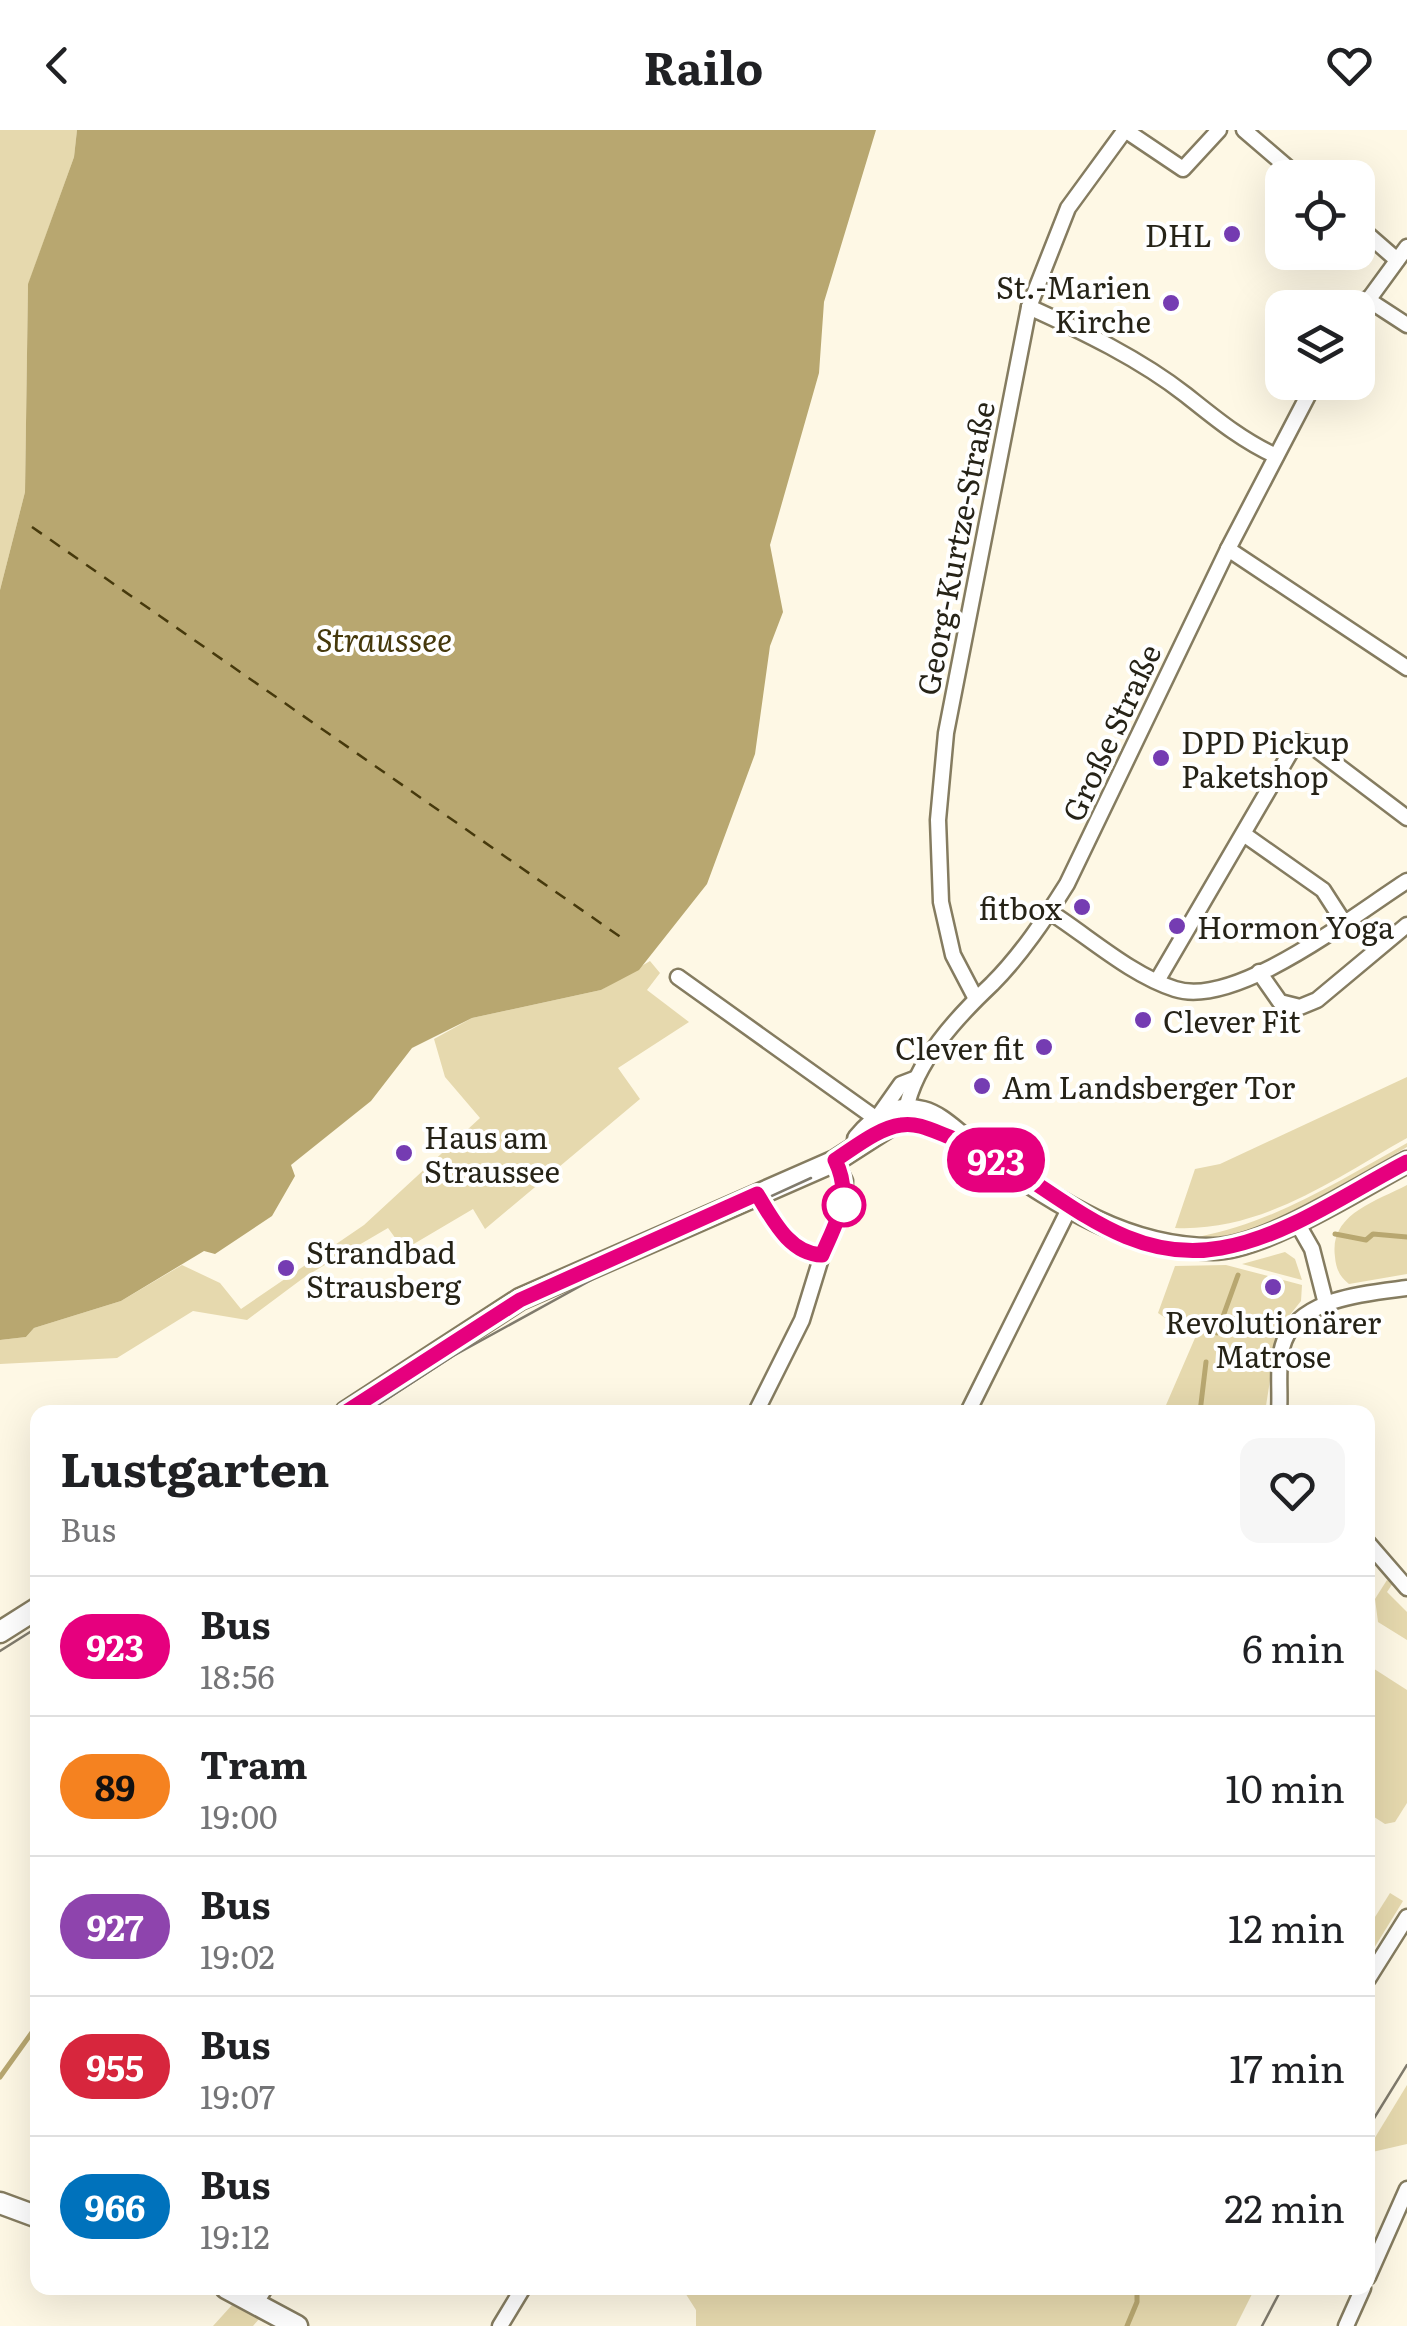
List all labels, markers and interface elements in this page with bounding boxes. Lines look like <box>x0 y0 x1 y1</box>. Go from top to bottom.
text: Railo <box>644 32 763 99</box>
icon: back <box>30 38 85 93</box>
icon: heart <box>1322 38 1377 93</box>
map controls <box>1265 160 1375 400</box>
button: locate <box>1265 160 1375 270</box>
place label: DHL <box>1145 212 1212 256</box>
marker: DHL <box>1221 223 1243 245</box>
place label: St.-Marien Kirche <box>996 264 1151 342</box>
button: layers <box>1265 290 1375 400</box>
marker: St.-Marien Kirche <box>1160 292 1182 314</box>
street label: Georg-Kurtze-Straße <box>904 397 1004 699</box>
water label: Straussee <box>316 614 452 662</box>
street label: Große Straße <box>1050 636 1170 828</box>
place label: DPD Pickup Paketshop <box>1181 719 1349 797</box>
marker: DPD Pickup Paketshop <box>1150 747 1172 769</box>
place label: fitbox <box>979 885 1062 929</box>
marker: fitbox <box>1071 896 1093 918</box>
place label: Hormon Yoga <box>1197 904 1395 948</box>
marker: Hormon Yoga <box>1166 915 1188 937</box>
place label: Clever Fit <box>1163 998 1301 1042</box>
marker: Clever Fit <box>1132 1009 1154 1031</box>
place label: Clever fit <box>895 1025 1024 1069</box>
marker: Clever fit <box>1033 1036 1055 1058</box>
place label: Am Landsberger Tor <box>1002 1064 1295 1108</box>
marker: Am Landsberger Tor <box>971 1075 993 1097</box>
place label: Haus am Straussee <box>424 1114 560 1192</box>
line badge: 923 <box>938 1128 1054 1192</box>
text: 923 <box>967 1134 1025 1186</box>
marker: Haus am Straussee <box>393 1142 415 1164</box>
unlabelled marker <box>823 1184 865 1226</box>
place label: Strandbad Strausberg <box>306 1229 461 1307</box>
marker: Strandbad Strausberg <box>275 1257 297 1279</box>
marker: Revolutionärer Matrose <box>1262 1276 1284 1298</box>
place label: Revolutionärer Matrose <box>1165 1299 1381 1377</box>
text: Lustgarten <box>60 1431 330 1502</box>
button: heart <box>1240 1438 1345 1543</box>
text: Bus <box>60 1504 116 1552</box>
text: Bus <box>200 1594 271 1651</box>
text: 6 min <box>1242 1618 1345 1675</box>
text: 923 <box>86 1620 144 1672</box>
text: 18:56 <box>200 1651 275 1699</box>
text: Tram <box>200 1734 308 1791</box>
text: 10 min <box>1225 1758 1345 1815</box>
text: 89 <box>95 1760 135 1812</box>
text: 19:00 <box>200 1791 277 1839</box>
text: Bus <box>200 1874 271 1931</box>
text: 12 min <box>1228 1898 1345 1955</box>
text: 927 <box>87 1900 144 1952</box>
text: 19:02 <box>200 1931 275 1979</box>
text: Bus <box>200 2014 271 2071</box>
text: 17 min <box>1229 2038 1345 2095</box>
text: 955 <box>86 2040 144 2092</box>
text: 19:07 <box>200 2071 275 2119</box>
text: Bus <box>200 2154 271 2211</box>
text: 22 min <box>1224 2178 1345 2235</box>
text: 966 <box>84 2180 146 2232</box>
text: 19:12 <box>200 2211 270 2259</box>

